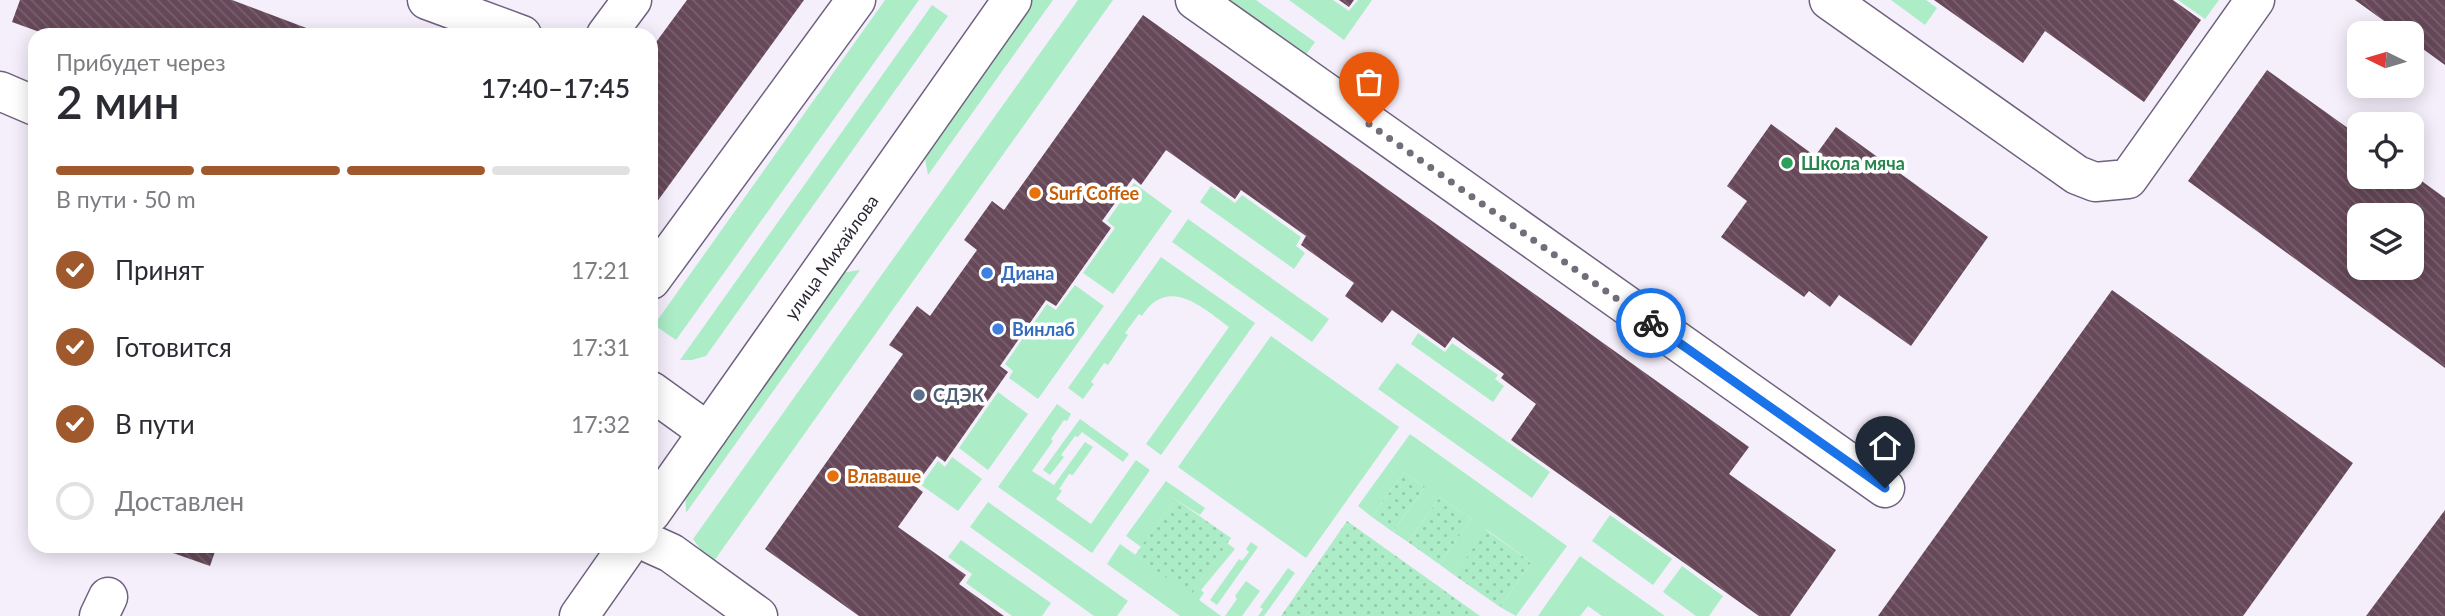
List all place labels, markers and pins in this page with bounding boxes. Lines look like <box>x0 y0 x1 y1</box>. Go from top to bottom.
pin <box>1339 52 1399 124</box>
place label: Школа мяча <box>1801 152 1905 174</box>
marker: Школа мяча <box>1779 155 1795 171</box>
place label: Surf Coffee <box>1049 182 1140 204</box>
marker: Surf Coffee <box>1027 185 1043 201</box>
place label: Диана <box>1001 262 1054 284</box>
marker: Диана <box>979 265 995 281</box>
place label: Винлаб <box>1012 318 1075 340</box>
marker: Винлаб <box>990 321 1006 337</box>
place label: СДЭК <box>933 384 984 406</box>
marker: СДЭК <box>911 387 927 403</box>
pin <box>1855 416 1915 488</box>
place label: Влаваше <box>847 465 921 487</box>
marker: Влаваше <box>825 468 841 484</box>

